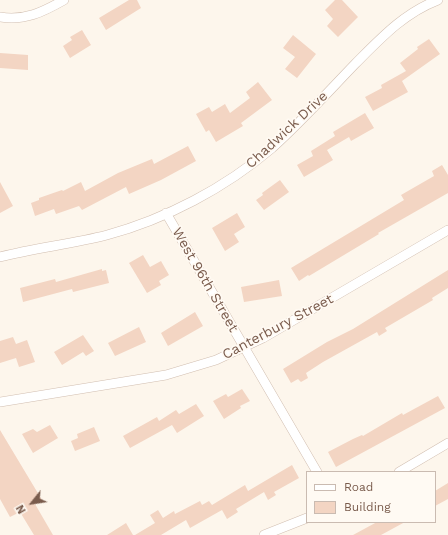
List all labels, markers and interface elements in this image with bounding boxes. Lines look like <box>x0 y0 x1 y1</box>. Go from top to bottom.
street label: Chadwick Drive <box>243 88 331 172</box>
street label: West 96th Street <box>168 225 242 335</box>
street label: Canterbury Street <box>220 291 336 363</box>
legend <box>306 471 436 523</box>
text: Road <box>344 480 373 494</box>
north arrow <box>12 483 52 523</box>
text: Building <box>344 500 391 514</box>
text: N <box>14 502 29 516</box>

